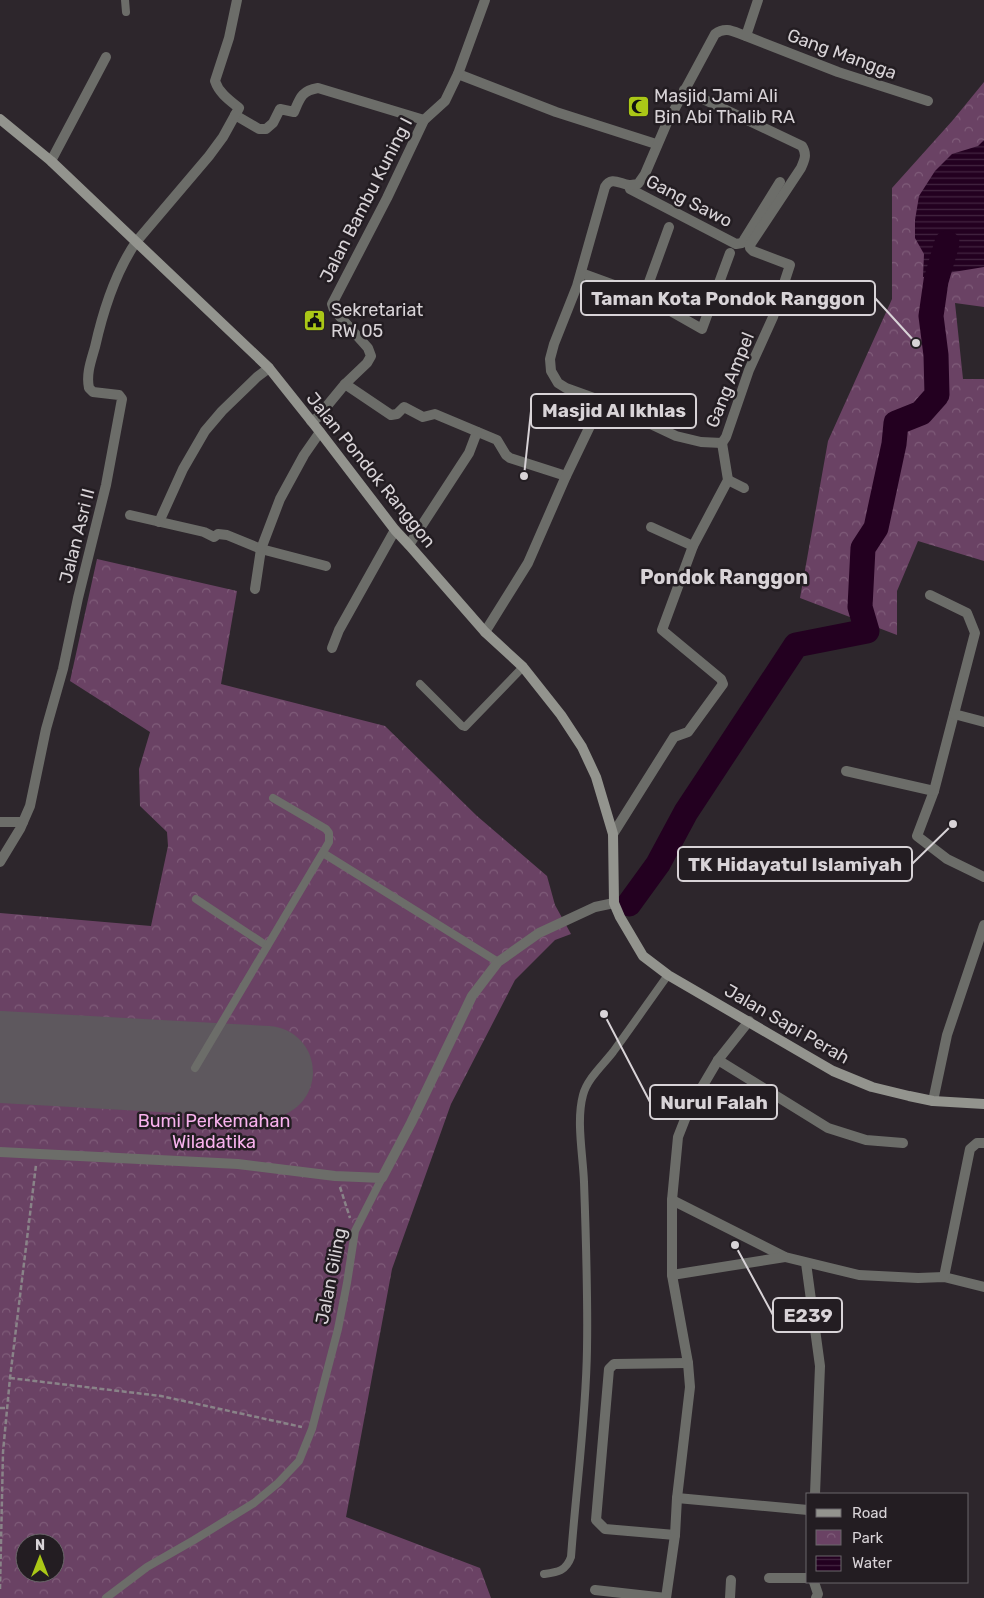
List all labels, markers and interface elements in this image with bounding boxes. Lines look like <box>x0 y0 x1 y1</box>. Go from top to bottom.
street label: Gang Mangga <box>784 24 900 84</box>
place label: Masjid Jami Ali Bin Abi Thalib RA <box>654 85 795 128</box>
mosque icon: Masjid Jami Ali Bin Abi Thalib RA <box>626 94 650 118</box>
street label: Jalan Bambu Kuning I <box>315 114 417 286</box>
street label: Gang Sawo <box>642 170 736 232</box>
callout: Taman Kota Pondok Ranggon <box>581 281 875 315</box>
text: Taman Kota Pondok Ranggon <box>591 287 865 310</box>
place label: Sekretariat RW 05 <box>331 299 423 342</box>
public building icon: Sekretariat RW 05 <box>303 308 327 332</box>
street label: Gang Ampel <box>701 329 759 431</box>
street label: Jalan Pondok Ranggon <box>302 388 440 552</box>
callout: Masjid Al Ikhlas <box>531 394 696 428</box>
text: Masjid Al Ikhlas <box>542 399 686 422</box>
street label: Jalan Asri II <box>55 486 99 586</box>
district label: Pondok Ranggon <box>640 565 808 589</box>
callout: TK Hidayatul Islamiyah <box>678 847 912 881</box>
text: TK Hidayatul Islamiyah <box>688 853 902 876</box>
street label: Jalan Sapi Perah <box>721 979 853 1069</box>
callout: Nurul Falah <box>650 1085 777 1119</box>
text: Nurul Falah <box>660 1091 768 1114</box>
park label: Bumi Perkemahan Wiladatika <box>138 1110 290 1153</box>
street label: Jalan Giling <box>311 1226 351 1326</box>
callout: E239 <box>773 1298 842 1332</box>
text: E239 <box>783 1304 833 1327</box>
legend <box>806 1493 969 1583</box>
text: Road <box>852 1504 888 1522</box>
text: Park <box>852 1529 883 1547</box>
north arrow <box>15 1533 65 1583</box>
text: N <box>35 1537 45 1554</box>
text: Water <box>852 1554 892 1572</box>

